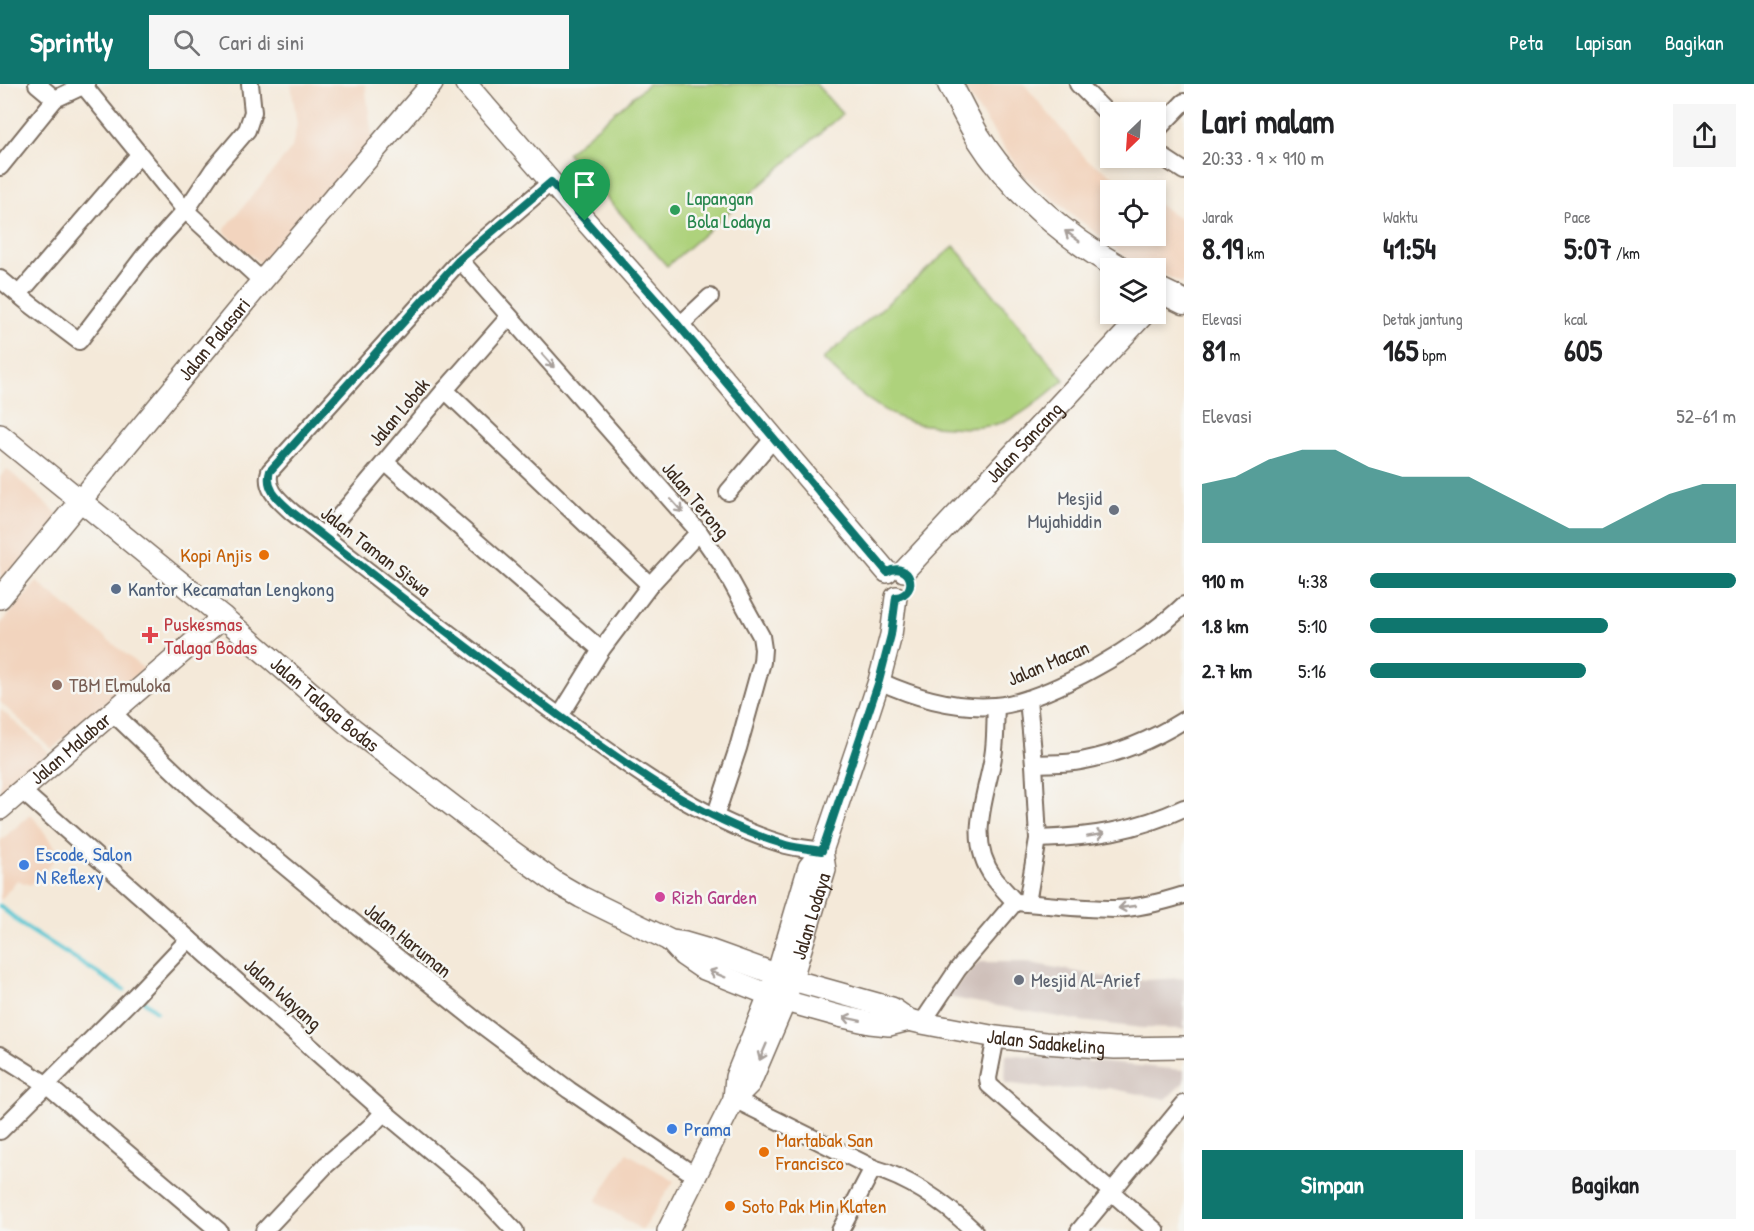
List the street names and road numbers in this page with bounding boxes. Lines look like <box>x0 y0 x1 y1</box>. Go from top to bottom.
street label: Jalan Palasari <box>171 291 256 386</box>
street label: Jalan Lobak <box>362 372 435 452</box>
street label: Jalan Sancang <box>979 396 1068 488</box>
street label: Jalan Terong <box>656 455 737 544</box>
street label: Jalan Taman Siswa <box>316 499 437 602</box>
street label: Jalan Macan <box>1003 633 1093 692</box>
street label: Jalan Talaga Bodas <box>265 650 386 758</box>
street label: Jalan Malabar <box>24 705 117 790</box>
street label: Jalan Lodaya <box>784 869 836 963</box>
street label: Jalan Haruman <box>359 896 458 983</box>
street label: Jalan Wayang <box>238 951 328 1036</box>
street label: Jalan Sadakeling <box>985 1022 1106 1060</box>

